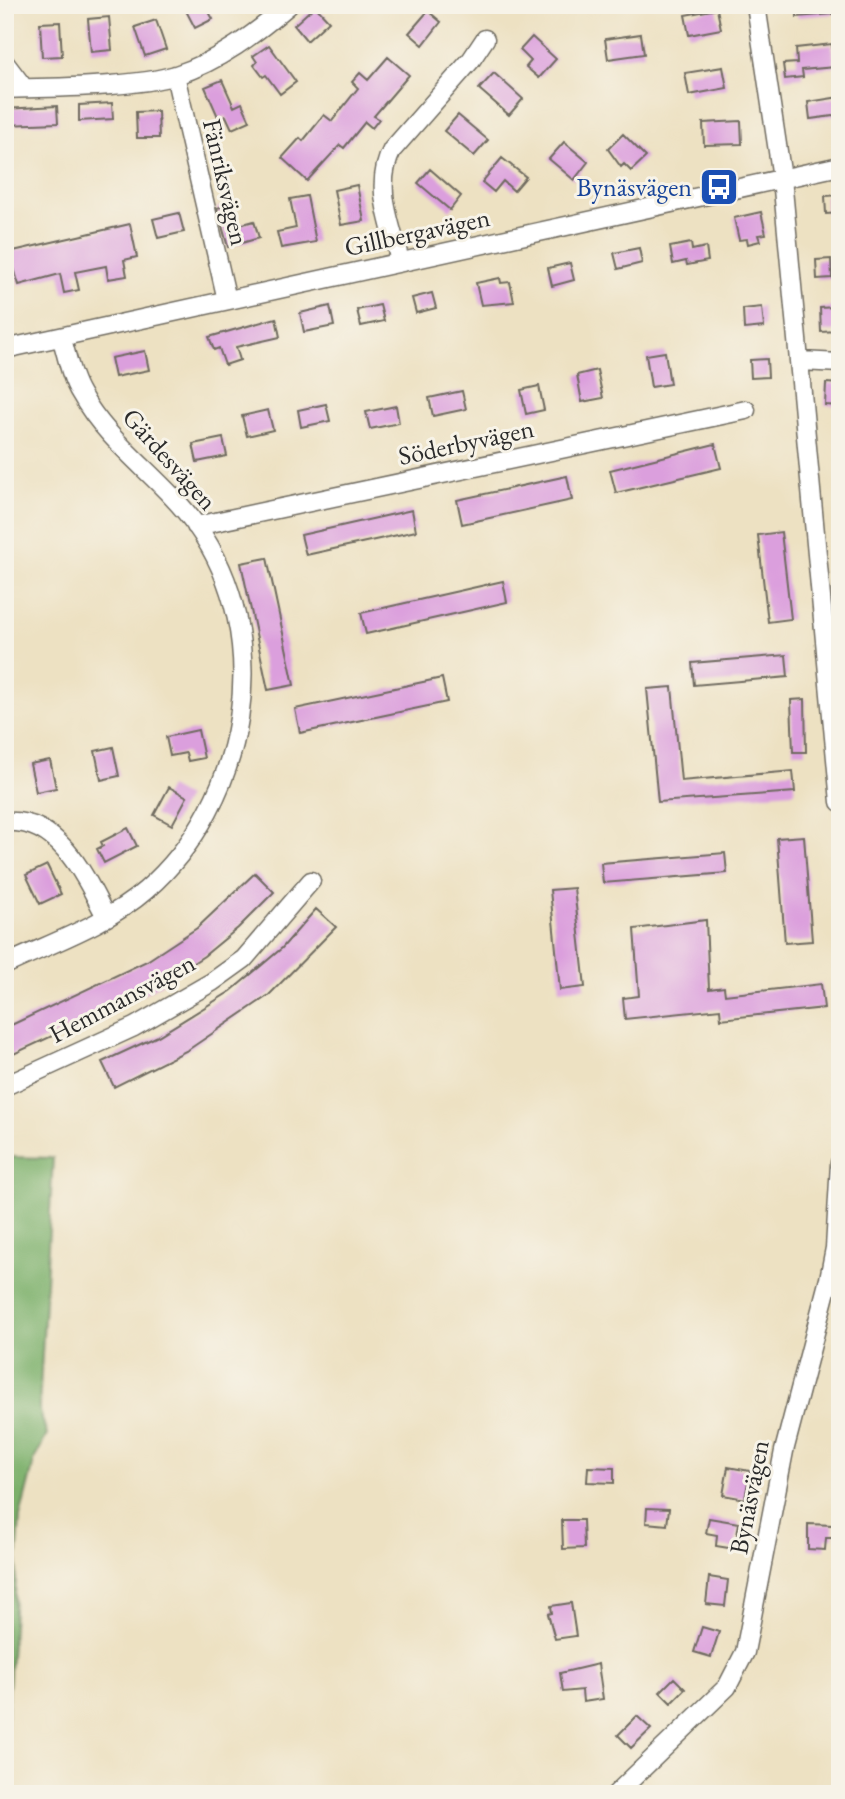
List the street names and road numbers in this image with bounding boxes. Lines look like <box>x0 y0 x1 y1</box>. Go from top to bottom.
street label: Fänriksvägen <box>195 115 257 249</box>
street label: Gillbergavägen <box>341 200 493 264</box>
street label: Gärdesvägen <box>115 401 225 517</box>
street label: Söderbyvägen <box>395 411 537 473</box>
street label: Hemmansvägen <box>43 945 201 1051</box>
street label: Bynäsvägen <box>721 1437 777 1557</box>

